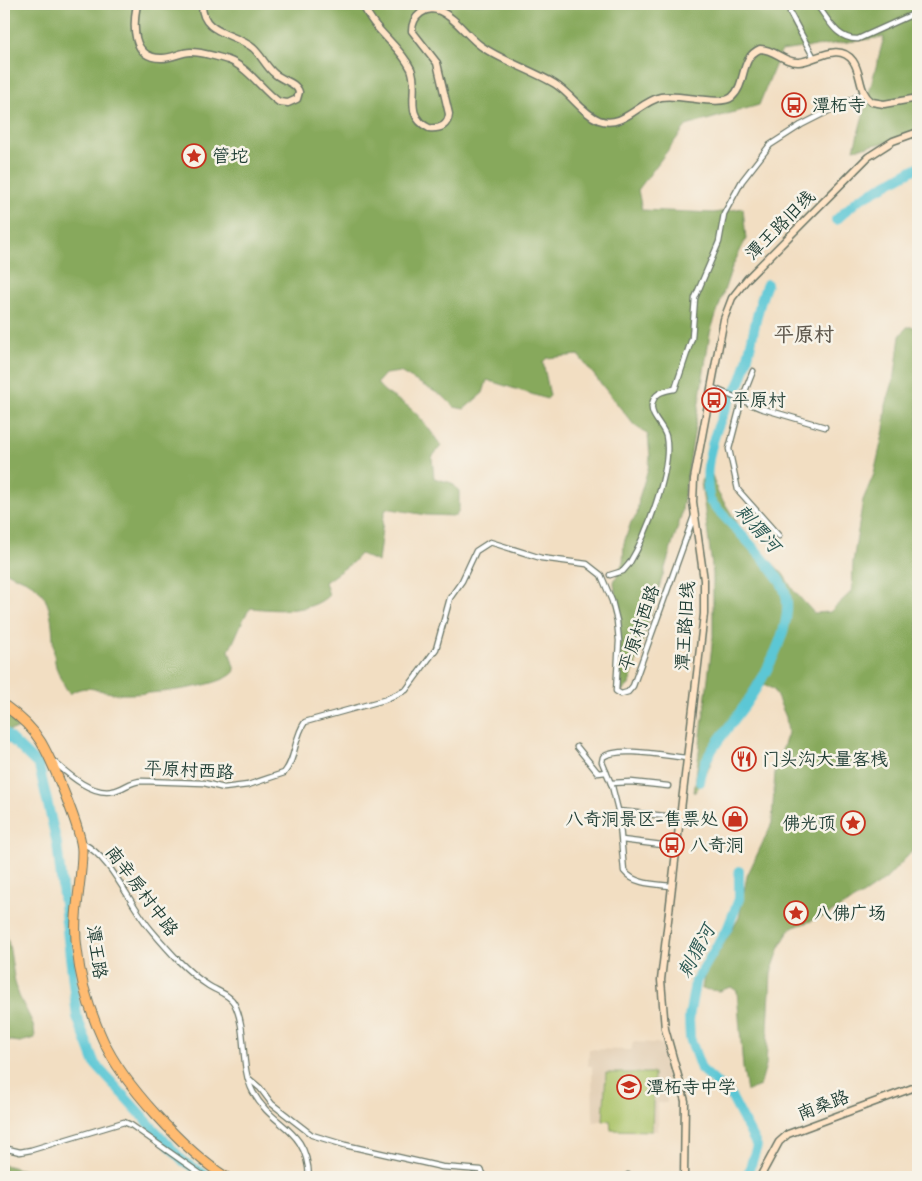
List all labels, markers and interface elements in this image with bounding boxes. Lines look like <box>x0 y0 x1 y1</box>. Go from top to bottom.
bus stop icon: 潭柘寺 <box>781 92 807 118</box>
place label: 潭柘寺 <box>812 93 866 117</box>
place icon: 管坨 <box>181 143 207 169</box>
place label: 管坨 <box>212 144 248 168</box>
street label: 潭王路旧线 <box>740 185 820 265</box>
district label: 平原村 <box>774 321 834 347</box>
bus stop icon: 平原村 <box>701 387 727 413</box>
place label: 平原村 <box>732 388 786 412</box>
water label: 刺猬河 <box>730 498 788 560</box>
street label: 潭王路旧线 <box>670 580 700 672</box>
street label: 平原村西路 <box>613 582 665 674</box>
restaurant icon: 门头沟大量客栈 <box>731 746 757 772</box>
place label: 门头沟大量客栈 <box>762 747 888 771</box>
street label: 平原村西路 <box>143 756 235 784</box>
shop icon: 八奇洞景区-售票处 <box>722 806 748 832</box>
place label: 八奇洞景区-售票处 <box>565 807 718 831</box>
place icon: 佛光顶 <box>840 810 866 836</box>
place label: 佛光顶 <box>782 811 836 835</box>
bus stop icon: 八奇洞 <box>659 832 685 858</box>
place label: 八奇洞 <box>690 833 744 857</box>
street label: 南辛房村中路 <box>100 841 184 941</box>
place icon: 八佛广场 <box>783 900 809 926</box>
place label: 八佛广场 <box>814 901 886 925</box>
water label: 刺猬河 <box>672 917 722 982</box>
street label: 潭王路 <box>81 924 113 980</box>
school or university icon: 潭柘寺中学 <box>616 1074 642 1100</box>
place label: 潭柘寺中学 <box>646 1075 736 1099</box>
street label: 南桑路 <box>793 1084 853 1126</box>

